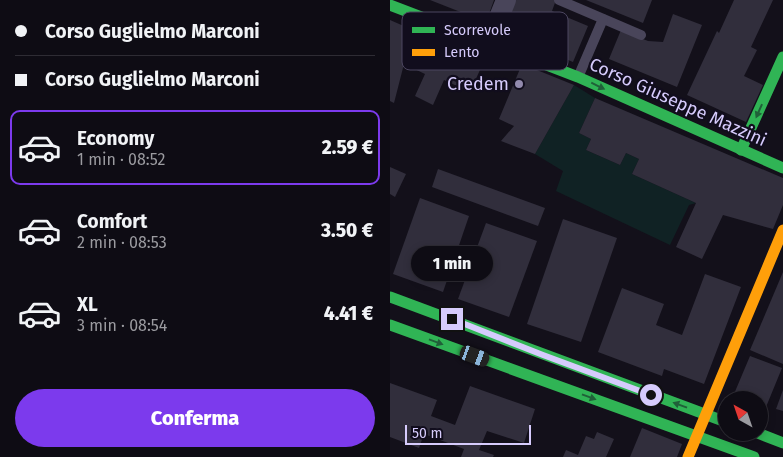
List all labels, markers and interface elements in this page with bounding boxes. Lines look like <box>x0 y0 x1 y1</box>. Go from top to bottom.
legend <box>402 12 568 70</box>
text: Corso Guglielmo Marconi <box>45 20 260 43</box>
text: Scorrevole <box>444 22 511 39</box>
text: Lento <box>444 44 479 61</box>
street label: Corso Giuseppe Mazzini <box>586 53 770 151</box>
text: Corso Guglielmo Marconi <box>45 68 260 91</box>
place label: Credem <box>447 73 509 95</box>
marker: Credem <box>513 78 525 90</box>
one-way arrow <box>591 83 605 91</box>
one-way arrow <box>755 104 763 118</box>
icon: car <box>17 125 62 170</box>
text: Economy <box>77 127 154 150</box>
text: 2.59 € <box>322 136 373 159</box>
text: 1 min · 08:52 <box>77 150 165 169</box>
icon: car <box>17 208 62 253</box>
text: Comfort <box>77 210 147 233</box>
text: 3.50 € <box>321 219 373 242</box>
text: 2 min · 08:53 <box>77 233 167 252</box>
callout: 1 min <box>411 246 493 282</box>
text: 1 min <box>433 254 471 273</box>
icon: car <box>17 291 62 336</box>
text: XL <box>77 293 98 316</box>
text: 4.41 € <box>324 302 373 325</box>
route end <box>441 308 463 330</box>
text: 3 min · 08:54 <box>77 316 167 335</box>
one-way arrow <box>429 338 444 346</box>
car <box>458 344 491 368</box>
route start <box>640 384 662 406</box>
button: Conferma <box>15 389 375 447</box>
north arrow <box>718 391 768 441</box>
map controls <box>718 391 768 441</box>
one-way arrow <box>581 394 596 401</box>
one-way arrow <box>673 401 688 408</box>
scale bar <box>405 422 531 445</box>
text: 50 m <box>412 425 443 442</box>

